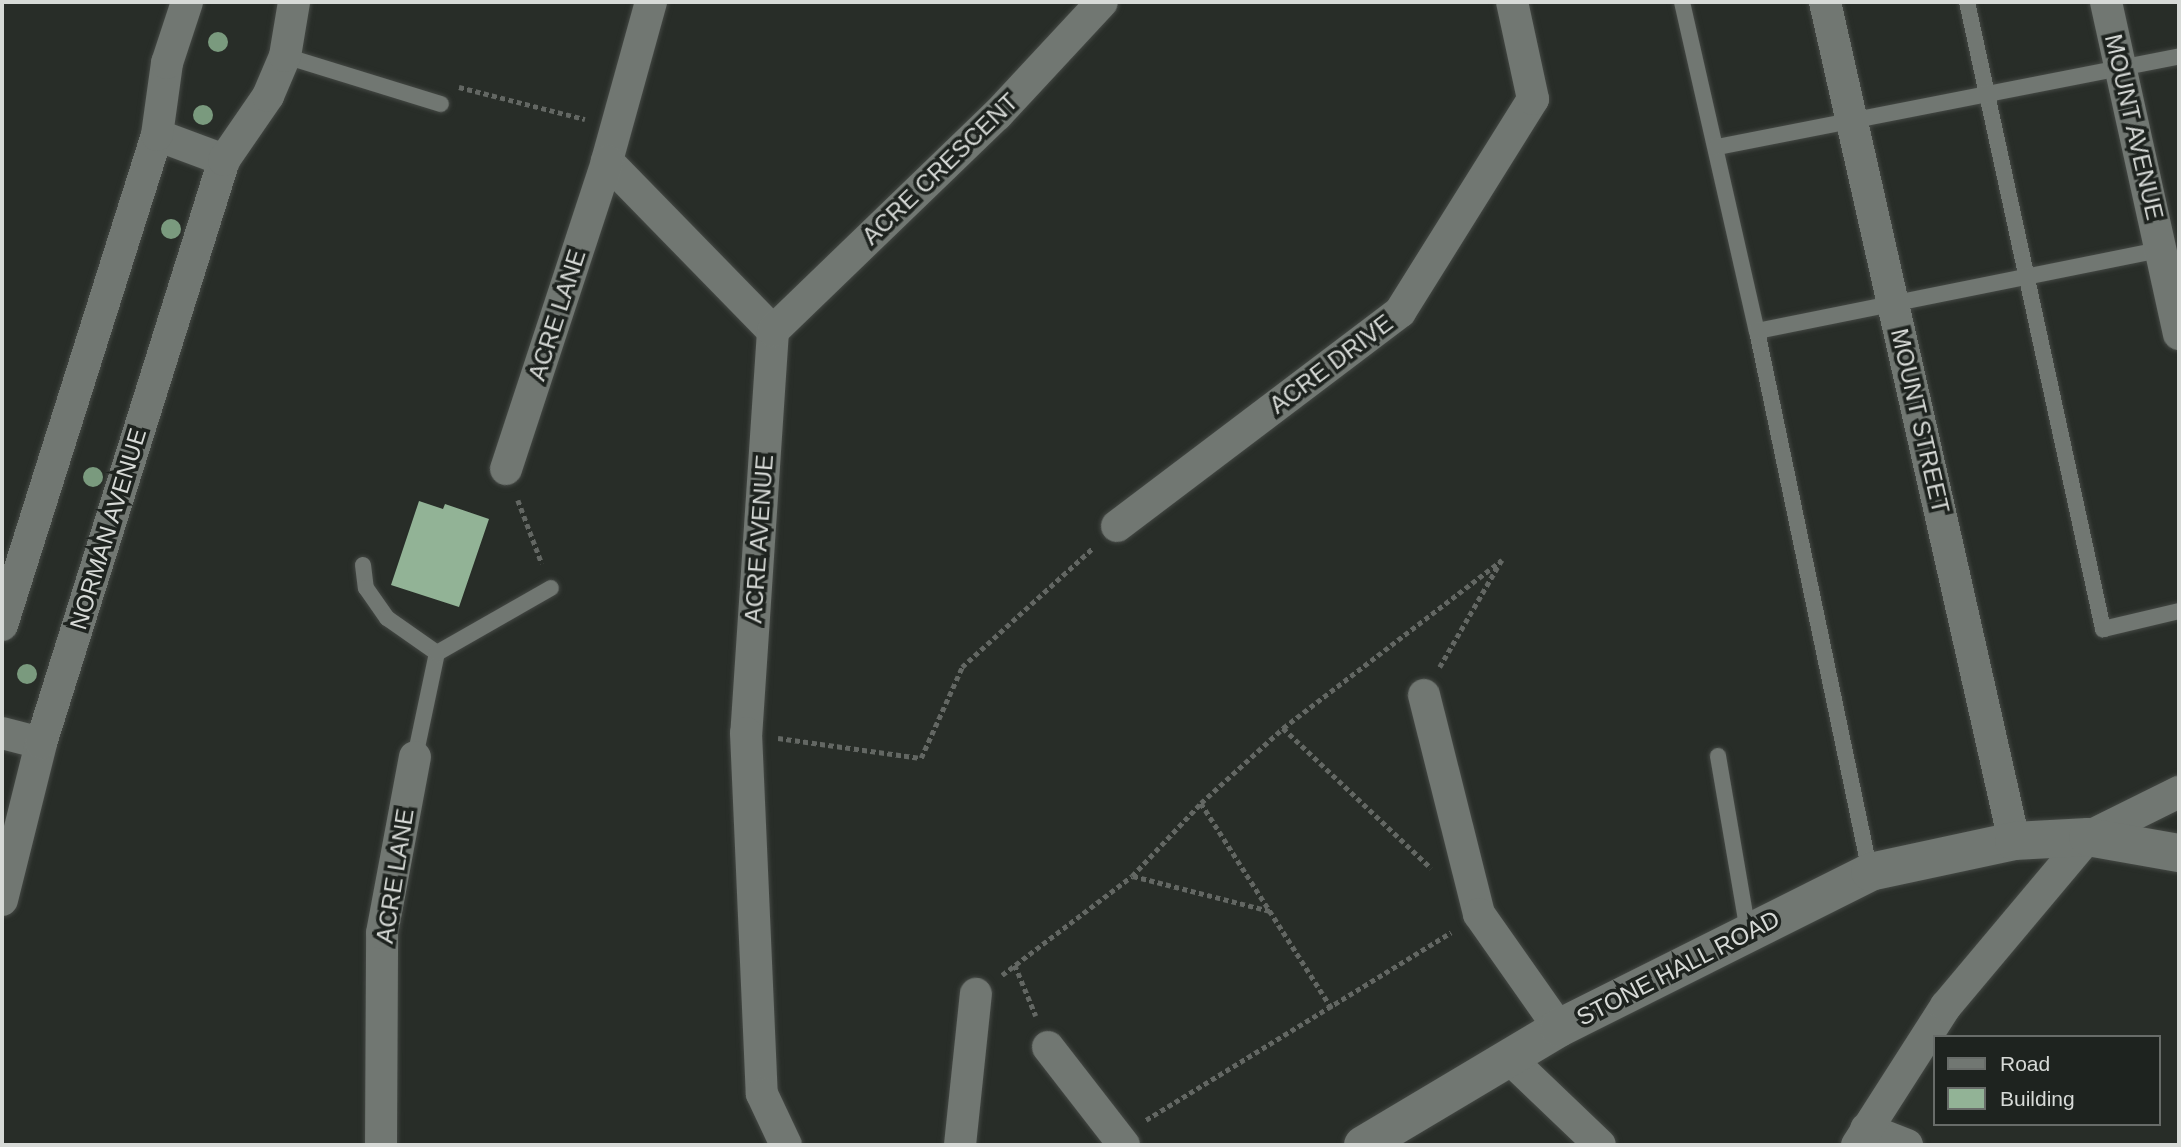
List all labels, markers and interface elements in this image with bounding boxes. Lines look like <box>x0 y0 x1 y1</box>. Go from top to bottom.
street label: MOUNT AVENUE <box>2098 30 2170 224</box>
street label: ACRE CRESCENT <box>856 87 1024 251</box>
street label: ACRE LANE <box>522 246 592 384</box>
street label: ACRE DRIVE <box>1264 308 1398 420</box>
street label: MOUNT STREET <box>1885 326 1955 516</box>
street label: NORMAN AVENUE <box>63 424 153 634</box>
street label: ACRE AVENUE <box>739 453 779 625</box>
street label: ACRE LANE <box>370 807 420 945</box>
street label: STONE HALL ROAD <box>1571 904 1785 1032</box>
legend <box>1932 1035 2160 1126</box>
text: Road <box>2000 1052 2050 1075</box>
text: Building <box>2000 1087 2075 1110</box>

